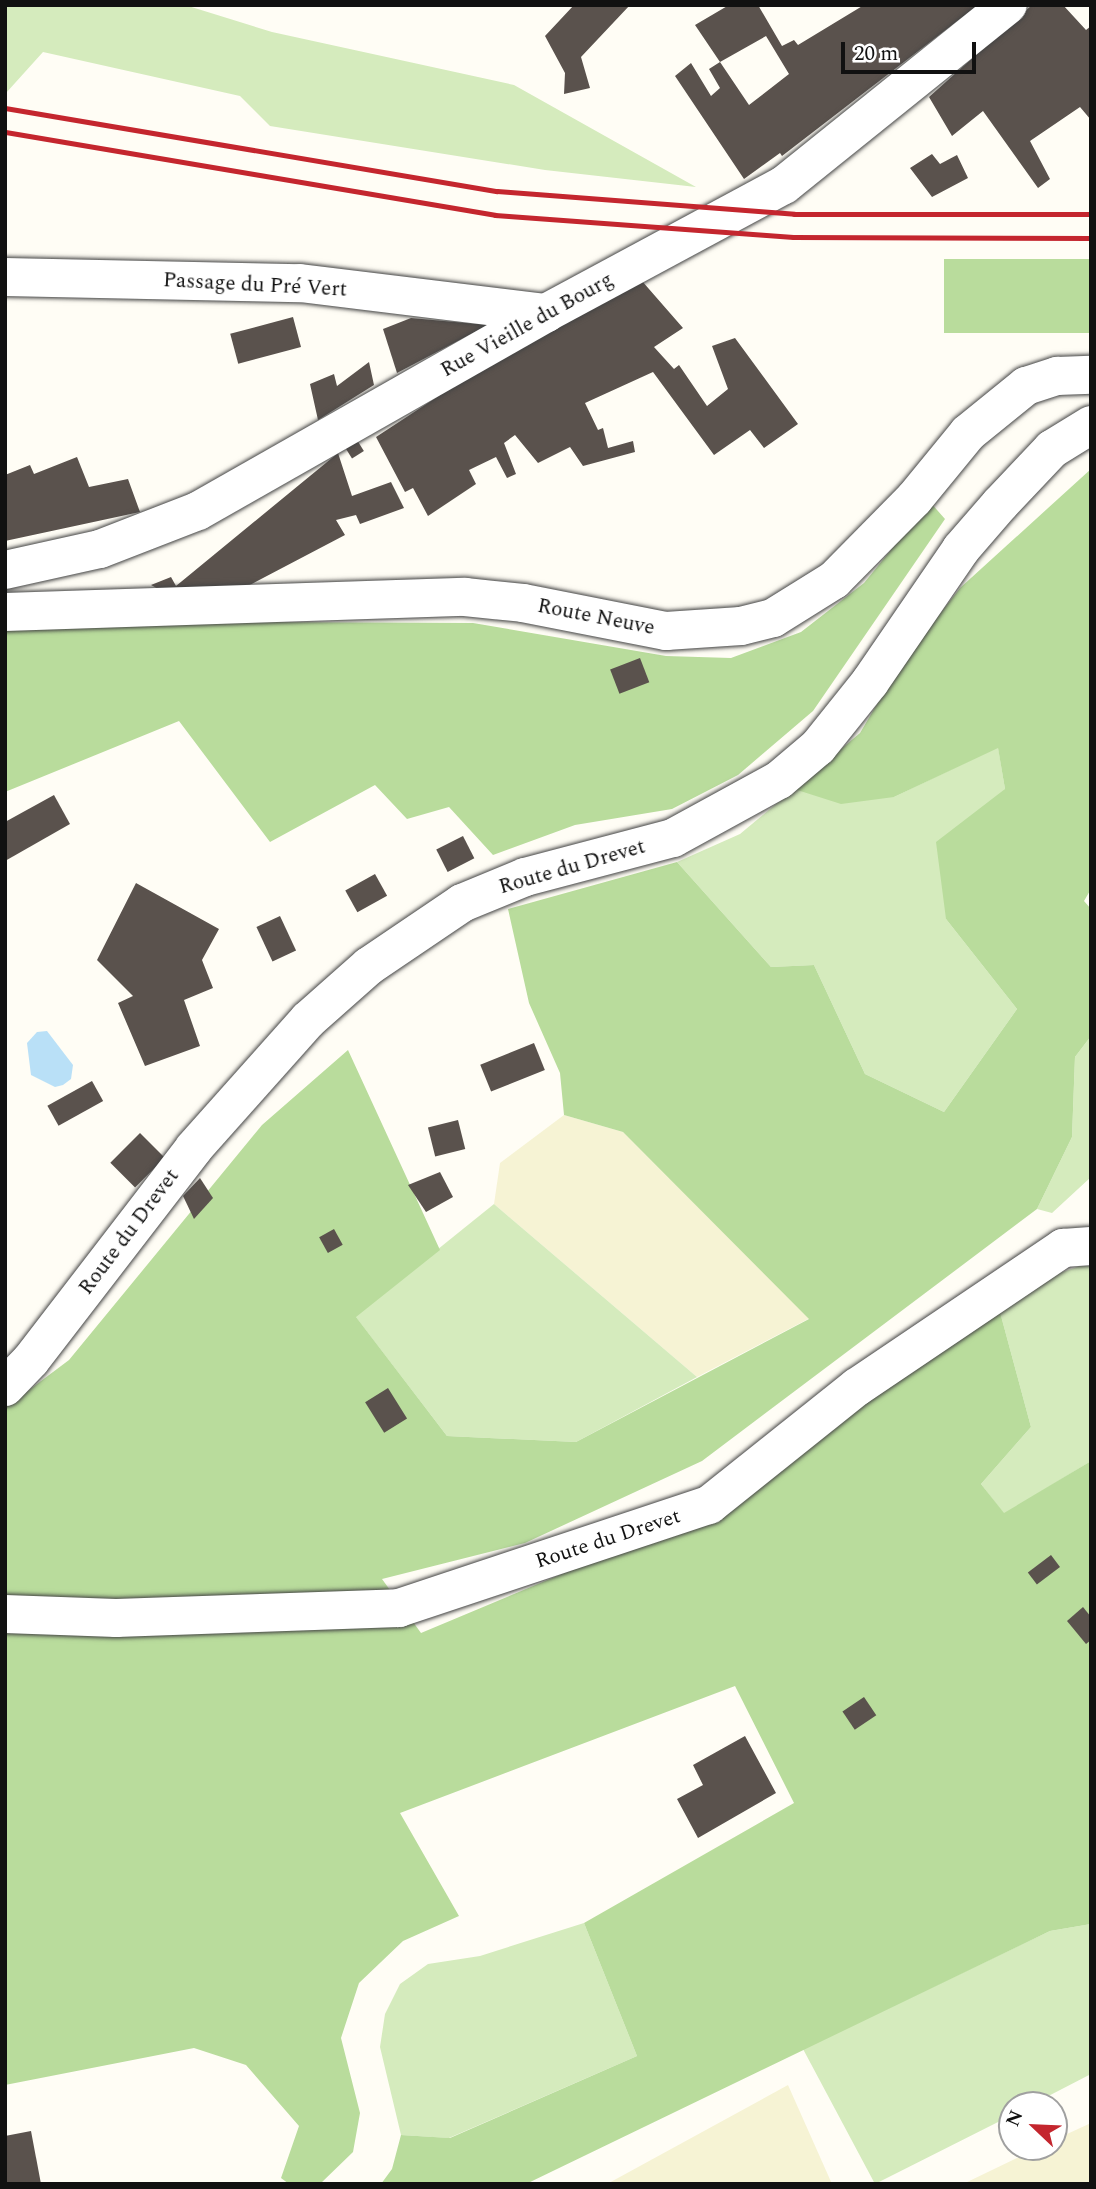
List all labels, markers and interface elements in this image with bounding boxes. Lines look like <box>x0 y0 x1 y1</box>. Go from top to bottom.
scale bar <box>844 28 979 72</box>
text: 20 m <box>854 38 898 70</box>
street label: Rue Vieille du Bourg <box>436 267 618 383</box>
street label: Passage du Pré Vert <box>162 268 348 302</box>
street label: Route Neuve <box>535 593 657 641</box>
street label: Route du Drevet <box>496 834 648 900</box>
street label: Route du Drevet <box>73 1164 185 1300</box>
street label: Route du Drevet <box>532 1504 684 1574</box>
north arrow <box>998 2091 1068 2161</box>
text: N <box>999 2106 1031 2131</box>

